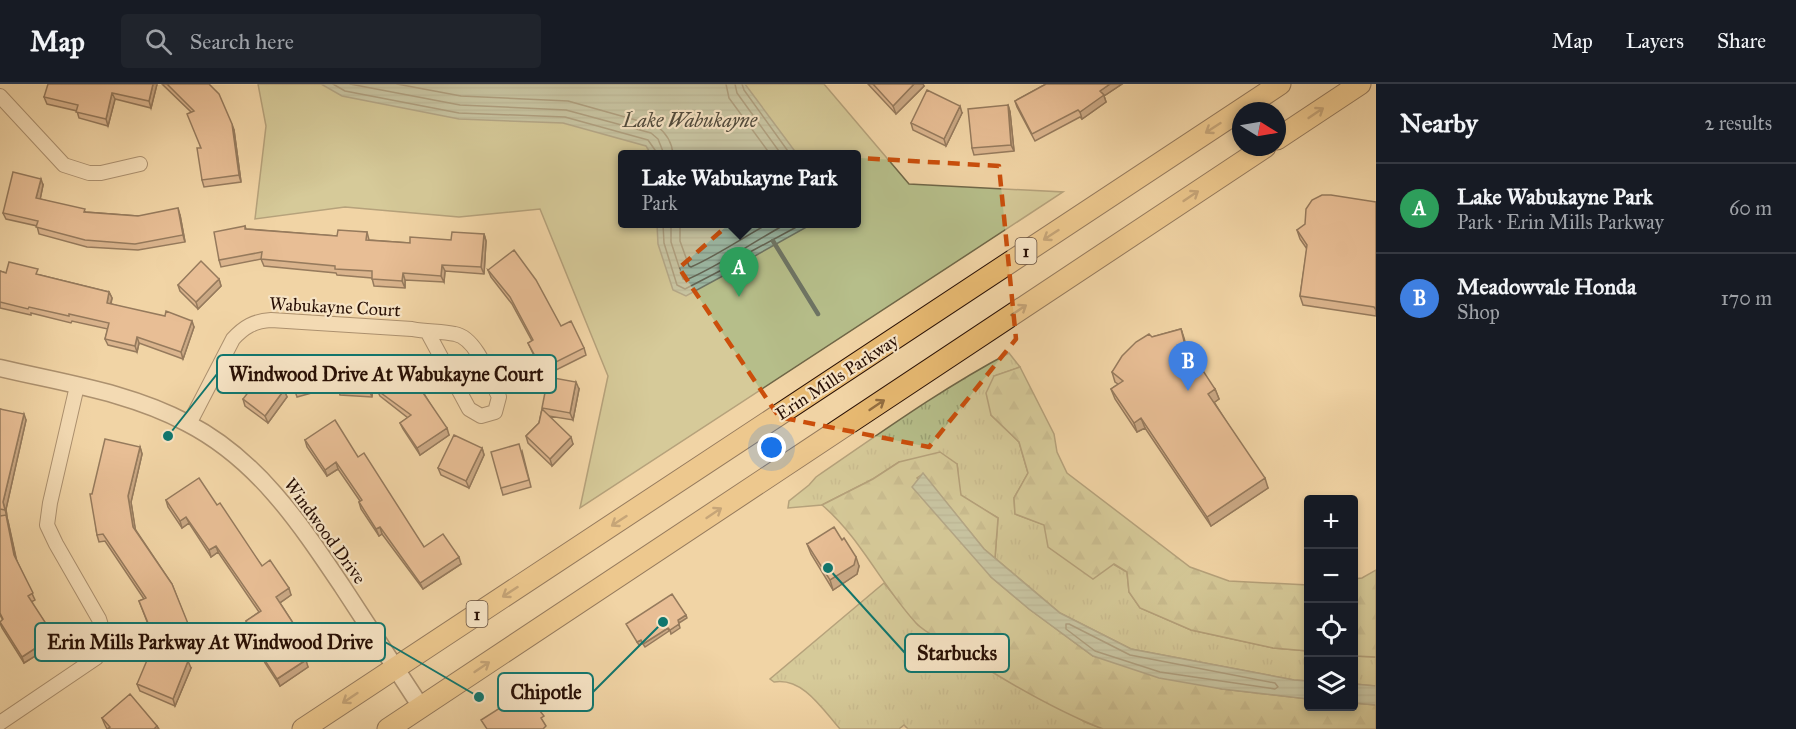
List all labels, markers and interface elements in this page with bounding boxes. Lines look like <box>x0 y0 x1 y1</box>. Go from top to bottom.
search box <box>121 14 541 68</box>
text: Map <box>30 24 85 59</box>
icon: search <box>142 25 175 58</box>
text: Search here <box>190 28 294 55</box>
text: Map <box>1552 28 1593 54</box>
text: Layers <box>1626 28 1684 54</box>
text: Share <box>1717 28 1766 54</box>
north arrow <box>1232 102 1286 156</box>
one-way arrow <box>1307 107 1324 119</box>
text: Nearby <box>1400 107 1478 139</box>
water label: Lake Wabukayne <box>622 108 758 132</box>
text: 2 results <box>1704 111 1772 135</box>
one-way arrow <box>1206 122 1222 134</box>
popup <box>618 150 861 228</box>
text: Lake Wabukayne Park <box>641 164 838 191</box>
text: Lake Wabukayne Park <box>1457 183 1653 210</box>
one-way arrow <box>1182 190 1199 202</box>
text: Park <box>641 191 678 215</box>
text: A <box>1413 196 1426 220</box>
text: 60 m <box>1729 196 1772 220</box>
text: Park · Erin Mills Parkway <box>1457 210 1664 234</box>
one-way arrow <box>1042 229 1059 242</box>
road number: 1 <box>1016 238 1036 264</box>
pin: A <box>720 248 758 297</box>
text: Meadowvale Honda <box>1457 273 1636 300</box>
text: B <box>1413 286 1426 310</box>
text: 170 m <box>1721 286 1772 310</box>
street label: Wabukayne Court <box>269 293 402 321</box>
text: Shop <box>1457 300 1500 324</box>
one-way arrow <box>1011 304 1027 316</box>
street label: Erin Mills Parkway <box>771 329 903 425</box>
pin: B <box>1168 342 1208 391</box>
callout: Windwood Drive At Wabukayne Court <box>217 355 556 393</box>
text: Windwood Drive At Wabukayne Court <box>229 362 544 387</box>
one-way arrow <box>868 399 884 411</box>
your location <box>757 433 786 462</box>
street label: Windwood Drive <box>279 474 371 588</box>
map controls <box>1304 495 1358 711</box>
button: + <box>1304 495 1358 549</box>
one-way arrow <box>705 507 722 519</box>
one-way arrow <box>611 515 628 527</box>
button: − <box>1304 549 1358 603</box>
one-way arrow <box>502 587 519 599</box>
road number: 1 <box>466 601 488 627</box>
button: locate <box>1304 603 1358 657</box>
callout: Erin Mills Parkway At Windwood Drive <box>35 623 385 661</box>
text: Erin Mills Parkway At Windwood Drive <box>47 630 374 655</box>
callout: Starbucks <box>905 634 1009 672</box>
text: Starbucks <box>917 641 998 665</box>
button: layers <box>1304 657 1358 711</box>
one-way arrow <box>473 661 489 673</box>
callout: Chipotle <box>498 673 593 711</box>
text: Chipotle <box>510 680 582 705</box>
one-way arrow <box>341 692 358 705</box>

